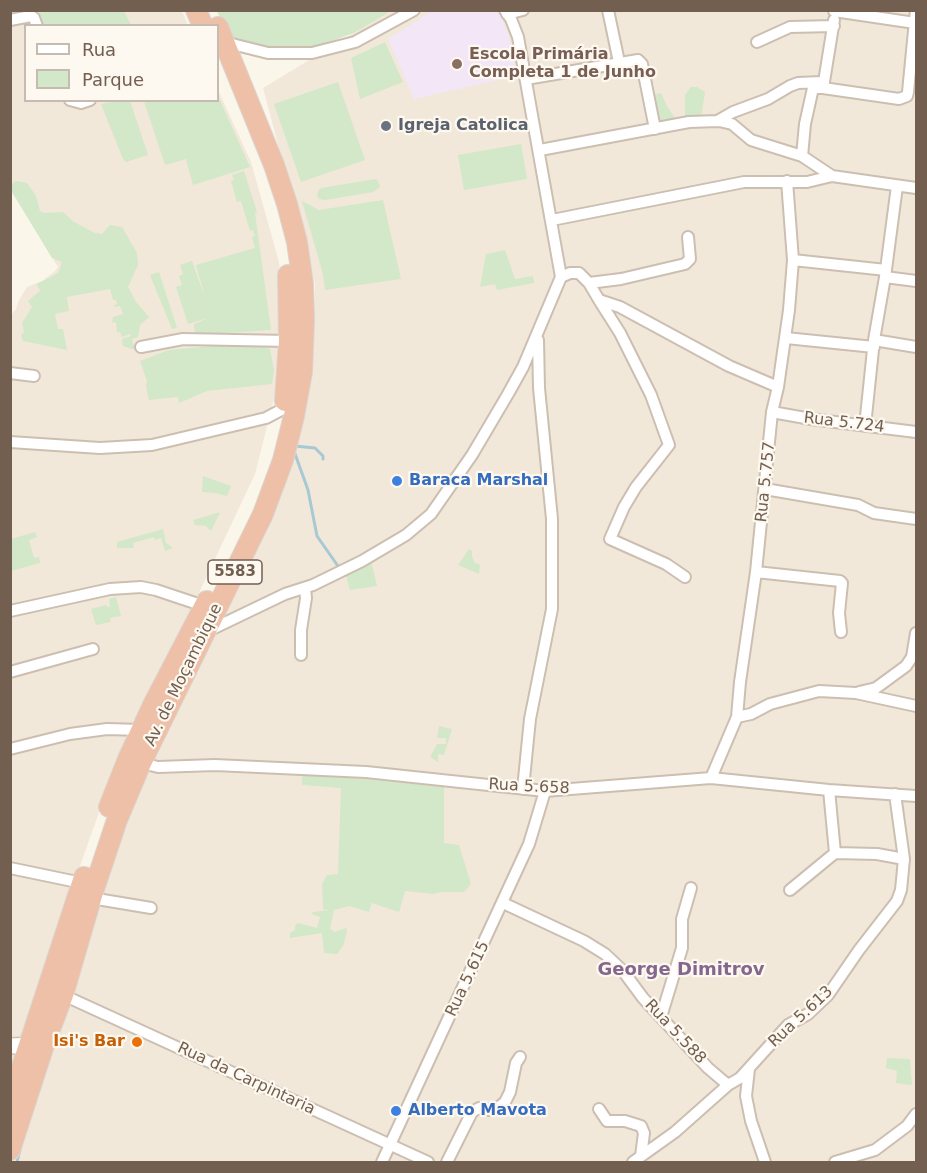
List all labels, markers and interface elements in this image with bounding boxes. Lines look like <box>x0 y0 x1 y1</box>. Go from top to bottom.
legend <box>24 24 219 102</box>
text: Rua <box>82 39 116 60</box>
place label: Escola Primária Completa 1 de Junho <box>469 45 656 83</box>
marker: Escola Primária Completa 1 de Junho <box>450 57 464 71</box>
text: Parque <box>82 69 144 90</box>
place label: Igreja Catolica <box>398 116 528 136</box>
marker: Igreja Catolica <box>379 119 393 133</box>
street label: Rua 5.724 <box>803 409 885 437</box>
street label: Rua 5.757 <box>752 441 780 523</box>
place label: Baraca Marshal <box>409 471 548 491</box>
marker: Baraca Marshal <box>390 474 404 488</box>
road number: 5583 <box>208 560 262 584</box>
street label: Av. de Moçambique <box>141 601 227 749</box>
street label: Rua 5.658 <box>488 775 570 799</box>
street label: Rua 5.615 <box>442 938 494 1020</box>
district label: George Dimitrov <box>597 959 765 981</box>
street label: Rua 5.613 <box>765 982 837 1052</box>
street label: Rua 5.588 <box>640 996 710 1068</box>
place label: Isi's Bar <box>53 1032 125 1052</box>
marker: Isi's Bar <box>130 1035 144 1049</box>
street label: Rua da Carpintaria <box>174 1039 318 1119</box>
place label: Alberto Mavota <box>408 1101 547 1121</box>
marker: Alberto Mavota <box>389 1104 403 1118</box>

